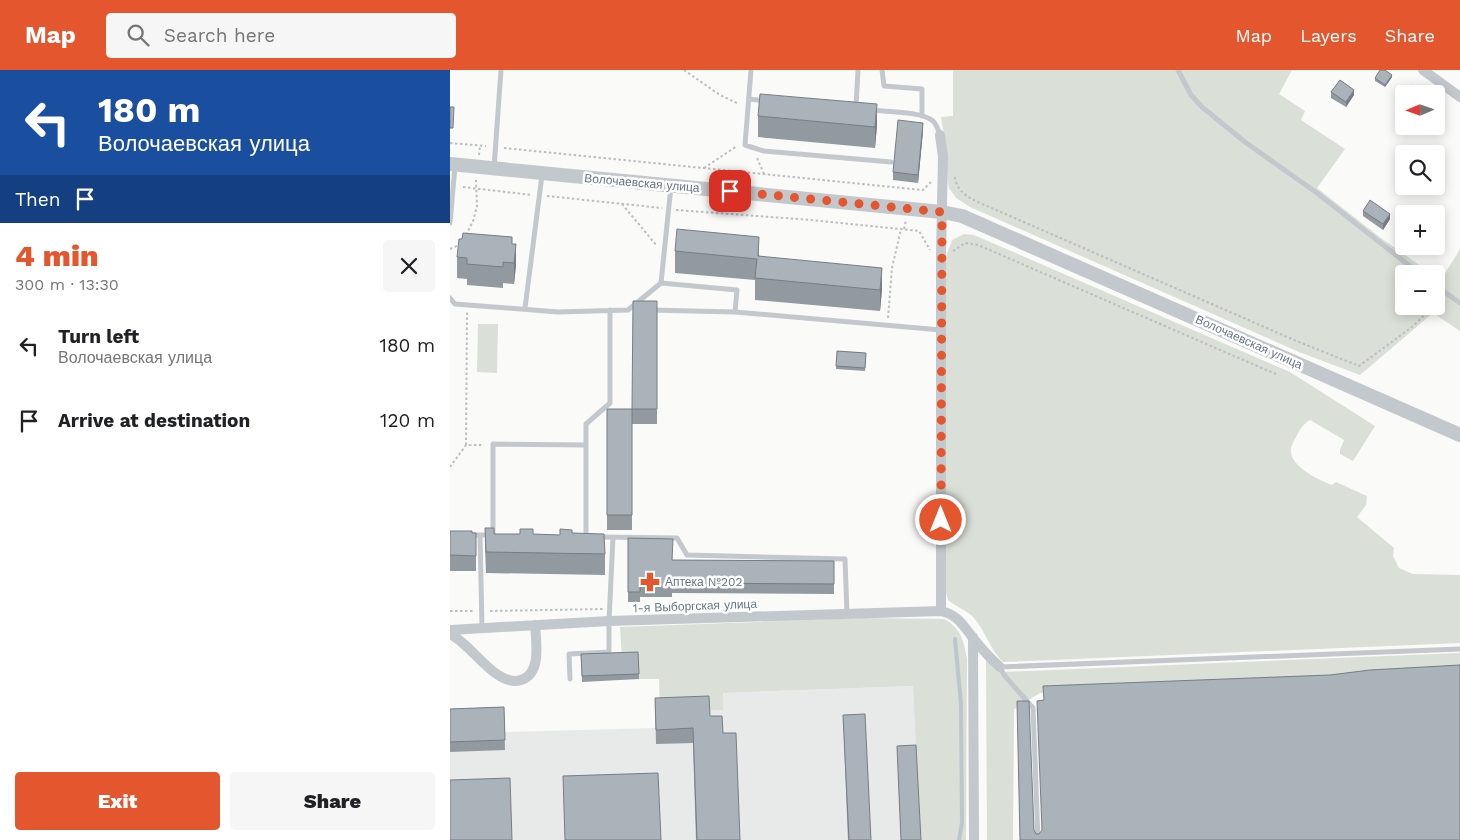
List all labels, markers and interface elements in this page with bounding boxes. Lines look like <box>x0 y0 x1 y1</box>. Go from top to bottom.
search box <box>106 13 456 58</box>
text: Map <box>25 21 76 49</box>
icon: search <box>124 21 152 49</box>
text: Search here <box>164 24 275 47</box>
text: Map <box>1235 25 1272 46</box>
text: Layers <box>1300 25 1357 46</box>
text: Share <box>1385 25 1435 46</box>
north arrow <box>1395 85 1445 135</box>
map controls <box>1395 85 1445 315</box>
text: 180 m <box>98 89 201 131</box>
icon: left <box>15 90 80 155</box>
text: Волочаевская улица <box>98 131 310 156</box>
button: search <box>1395 145 1445 195</box>
pin <box>709 170 751 212</box>
street label: Волочаевская улица <box>584 171 700 195</box>
icon: arrive <box>716 177 744 205</box>
icon: arrive <box>71 185 99 213</box>
text: Then <box>15 188 61 211</box>
button: + <box>1395 205 1445 255</box>
text: 4 min <box>15 238 99 273</box>
button: close <box>383 240 435 292</box>
button: − <box>1395 265 1445 315</box>
text: 300 m · 13:30 <box>15 275 119 294</box>
street label: Волочаевская улица <box>1193 312 1305 372</box>
text: Turn left <box>58 325 139 348</box>
icon: left <box>15 332 43 360</box>
text: 180 m <box>379 334 435 357</box>
text: Волочаевская улица <box>58 348 212 367</box>
icon: arrive <box>15 407 43 435</box>
text: Arrive at destination <box>58 409 250 432</box>
text: 120 m <box>380 409 435 432</box>
position arrow <box>914 493 966 545</box>
pharmacy icon: Аптека №202 <box>639 571 661 593</box>
place label: Аптека №202 <box>665 575 742 589</box>
street label: 1-я Выборгская улица <box>633 597 758 615</box>
button: Exit <box>15 772 220 830</box>
button: Share <box>230 772 435 830</box>

